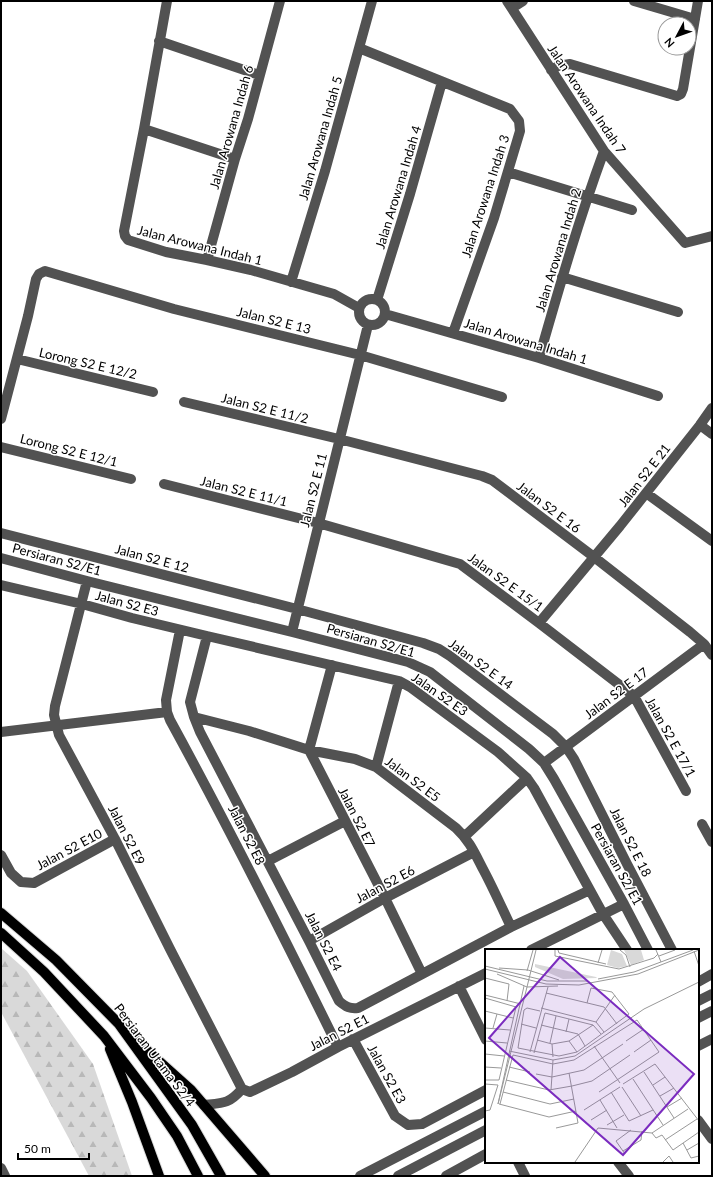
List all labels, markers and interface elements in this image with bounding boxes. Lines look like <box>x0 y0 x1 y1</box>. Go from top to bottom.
north arrow <box>657 16 697 56</box>
text: N <box>661 35 677 50</box>
street label: Jalan Arowana Indah 7 <box>545 41 630 157</box>
street label: Jalan Arowana Indah 6 <box>206 63 256 191</box>
street label: Jalan Arowana Indah 5 <box>295 74 345 202</box>
street label: Jalan Arowana Indah 4 <box>372 123 425 251</box>
street label: Jalan Arowana Indah 3 <box>458 133 512 259</box>
street label: Jalan Arowana Indah 2 <box>532 186 584 314</box>
street label: Jalan Arowana Indah 1 <box>136 222 264 268</box>
street label: Jalan S2 E 13 <box>235 303 313 337</box>
street label: Jalan Arowana Indah 1 <box>462 315 590 367</box>
street label: Lorong S2 E 12/2 <box>37 344 139 382</box>
street label: Jalan S2 E 11/2 <box>220 389 310 427</box>
street label: Lorong S2 E 12/1 <box>19 430 119 470</box>
street label: Jalan S2 E 21 <box>614 440 674 510</box>
street label: Jalan S2 E 11 <box>296 451 330 529</box>
street label: Jalan S2 E 11/1 <box>199 472 289 510</box>
street label: Jalan S2 E 16 <box>514 478 584 536</box>
street label: Persiaran S2/E1 <box>11 539 103 579</box>
street label: Jalan S2 E 12 <box>113 540 191 576</box>
street label: Jalan S2 E 15/1 <box>465 549 547 615</box>
street label: Jalan S2 E3 <box>94 587 160 619</box>
street label: Persiaran S2/E1 <box>325 620 417 660</box>
street label: Jalan S2 E 14 <box>446 635 517 693</box>
street label: Jalan S2 E 17 <box>581 664 651 722</box>
street label: Jalan S2 E3 <box>409 669 471 719</box>
street label: Jalan S2 E 17/1 <box>642 694 700 780</box>
street label: Jalan S2 E5 <box>382 753 444 805</box>
street label: Jalan S2 E7 <box>335 785 379 850</box>
street label: Jalan S2 E9 <box>105 803 149 867</box>
street label: Jalan S2 E8 <box>225 803 269 867</box>
street label: Jalan S2 E 18 <box>607 805 655 879</box>
street label: Persiaran S2/E1 <box>588 820 646 908</box>
street label: Jalan S2 E10 <box>33 825 105 873</box>
street label: Jalan S2 E6 <box>353 862 417 906</box>
street label: Jalan S2 E4 <box>302 909 346 974</box>
inset map <box>485 949 699 1163</box>
street label: Persiaran Utama S2/4 <box>111 1000 199 1110</box>
street label: Jalan S2 E1 <box>307 1010 371 1054</box>
street label: Jalan S2 E3 <box>364 1042 410 1106</box>
scale bar <box>18 1135 89 1161</box>
text: 50 m <box>24 1141 51 1156</box>

